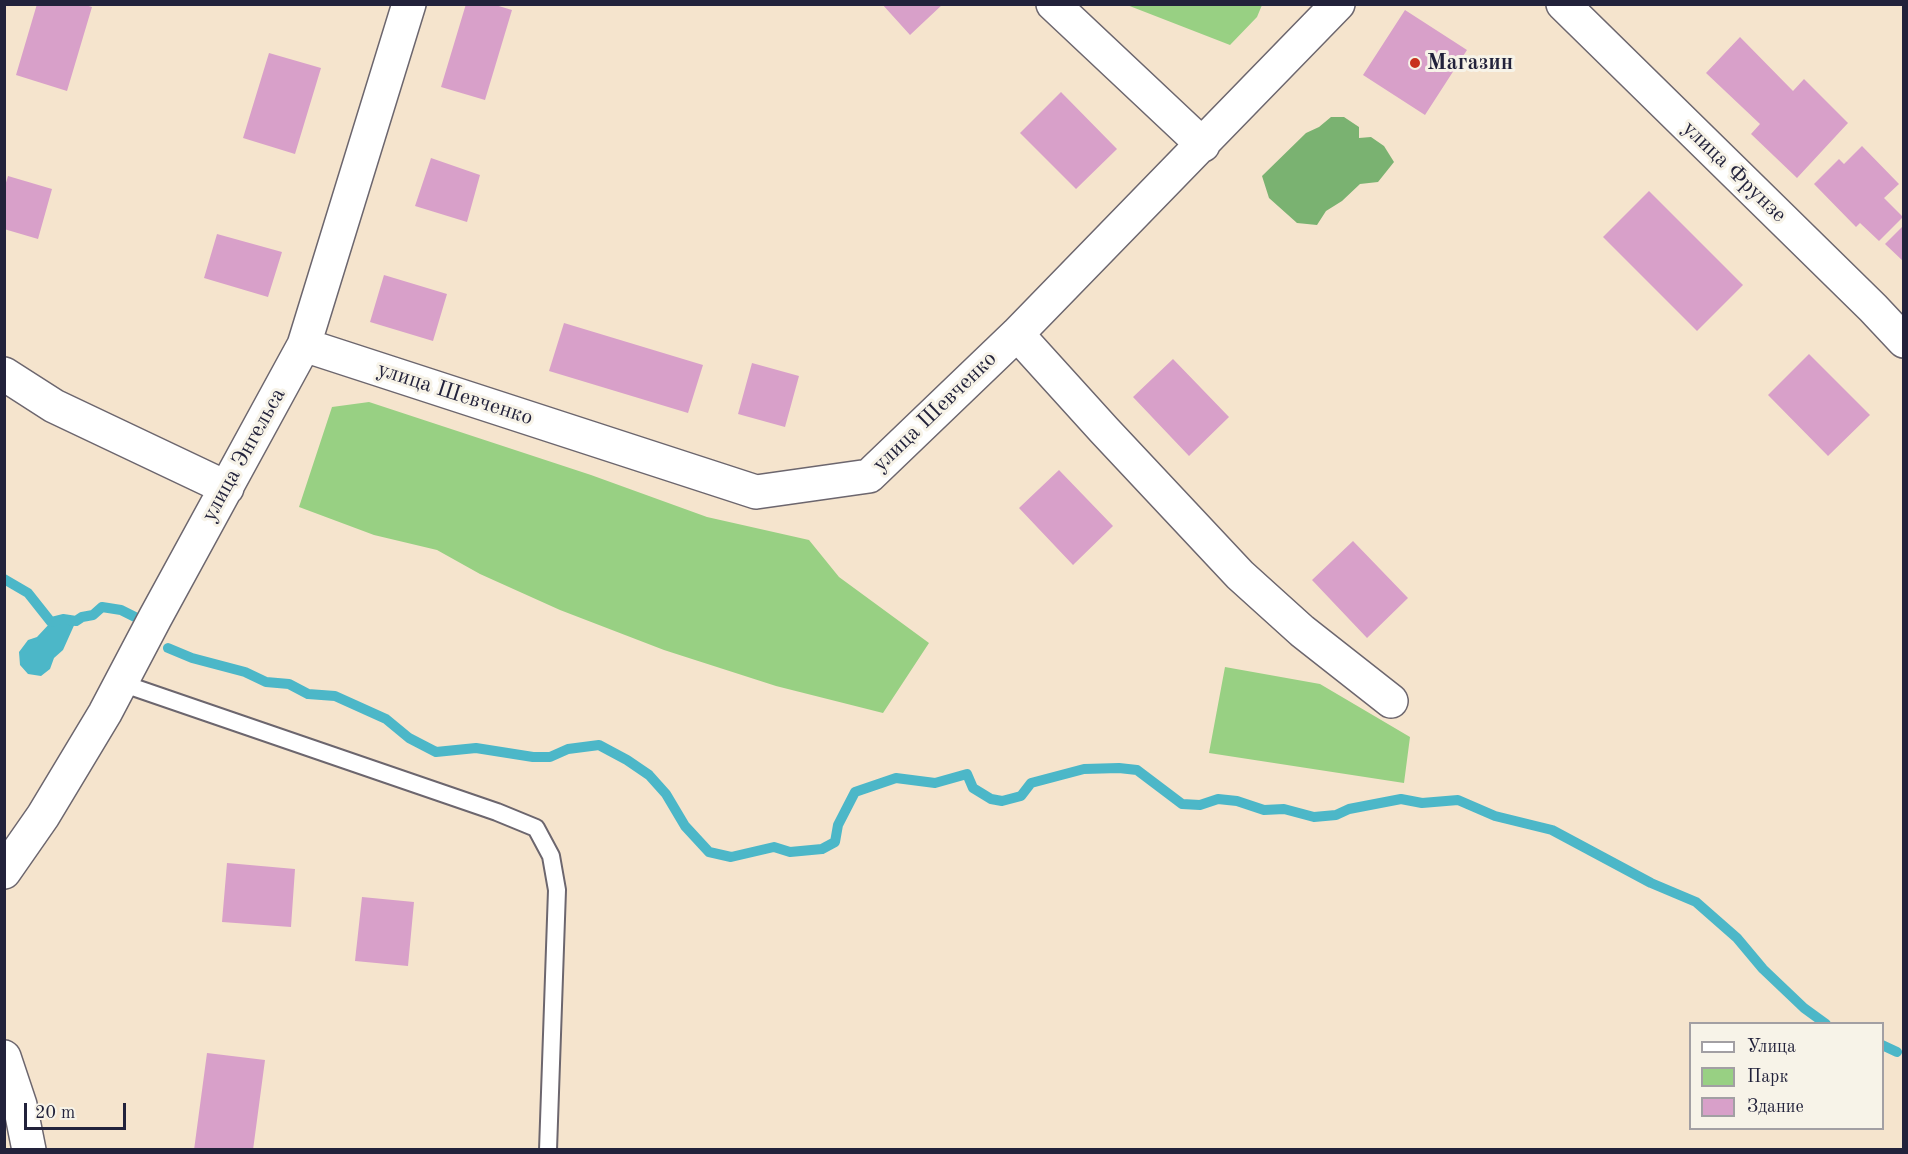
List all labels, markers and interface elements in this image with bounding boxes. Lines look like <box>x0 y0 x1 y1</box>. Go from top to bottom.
place label: Магазин <box>1427 50 1513 76</box>
marker: Магазин <box>1408 56 1422 70</box>
street label: улица Фрунзе <box>1676 116 1792 228</box>
street label: улица Шевченко <box>867 346 1003 478</box>
street label: улица Шевченко <box>374 356 536 432</box>
street label: улица Энгельса <box>196 383 292 527</box>
legend <box>1689 1022 1884 1130</box>
text: Улица <box>1747 1038 1796 1056</box>
text: Парк <box>1747 1068 1788 1086</box>
scale bar <box>27 1091 129 1129</box>
text: Здание <box>1747 1098 1804 1116</box>
text: 20 m <box>35 1104 75 1122</box>

